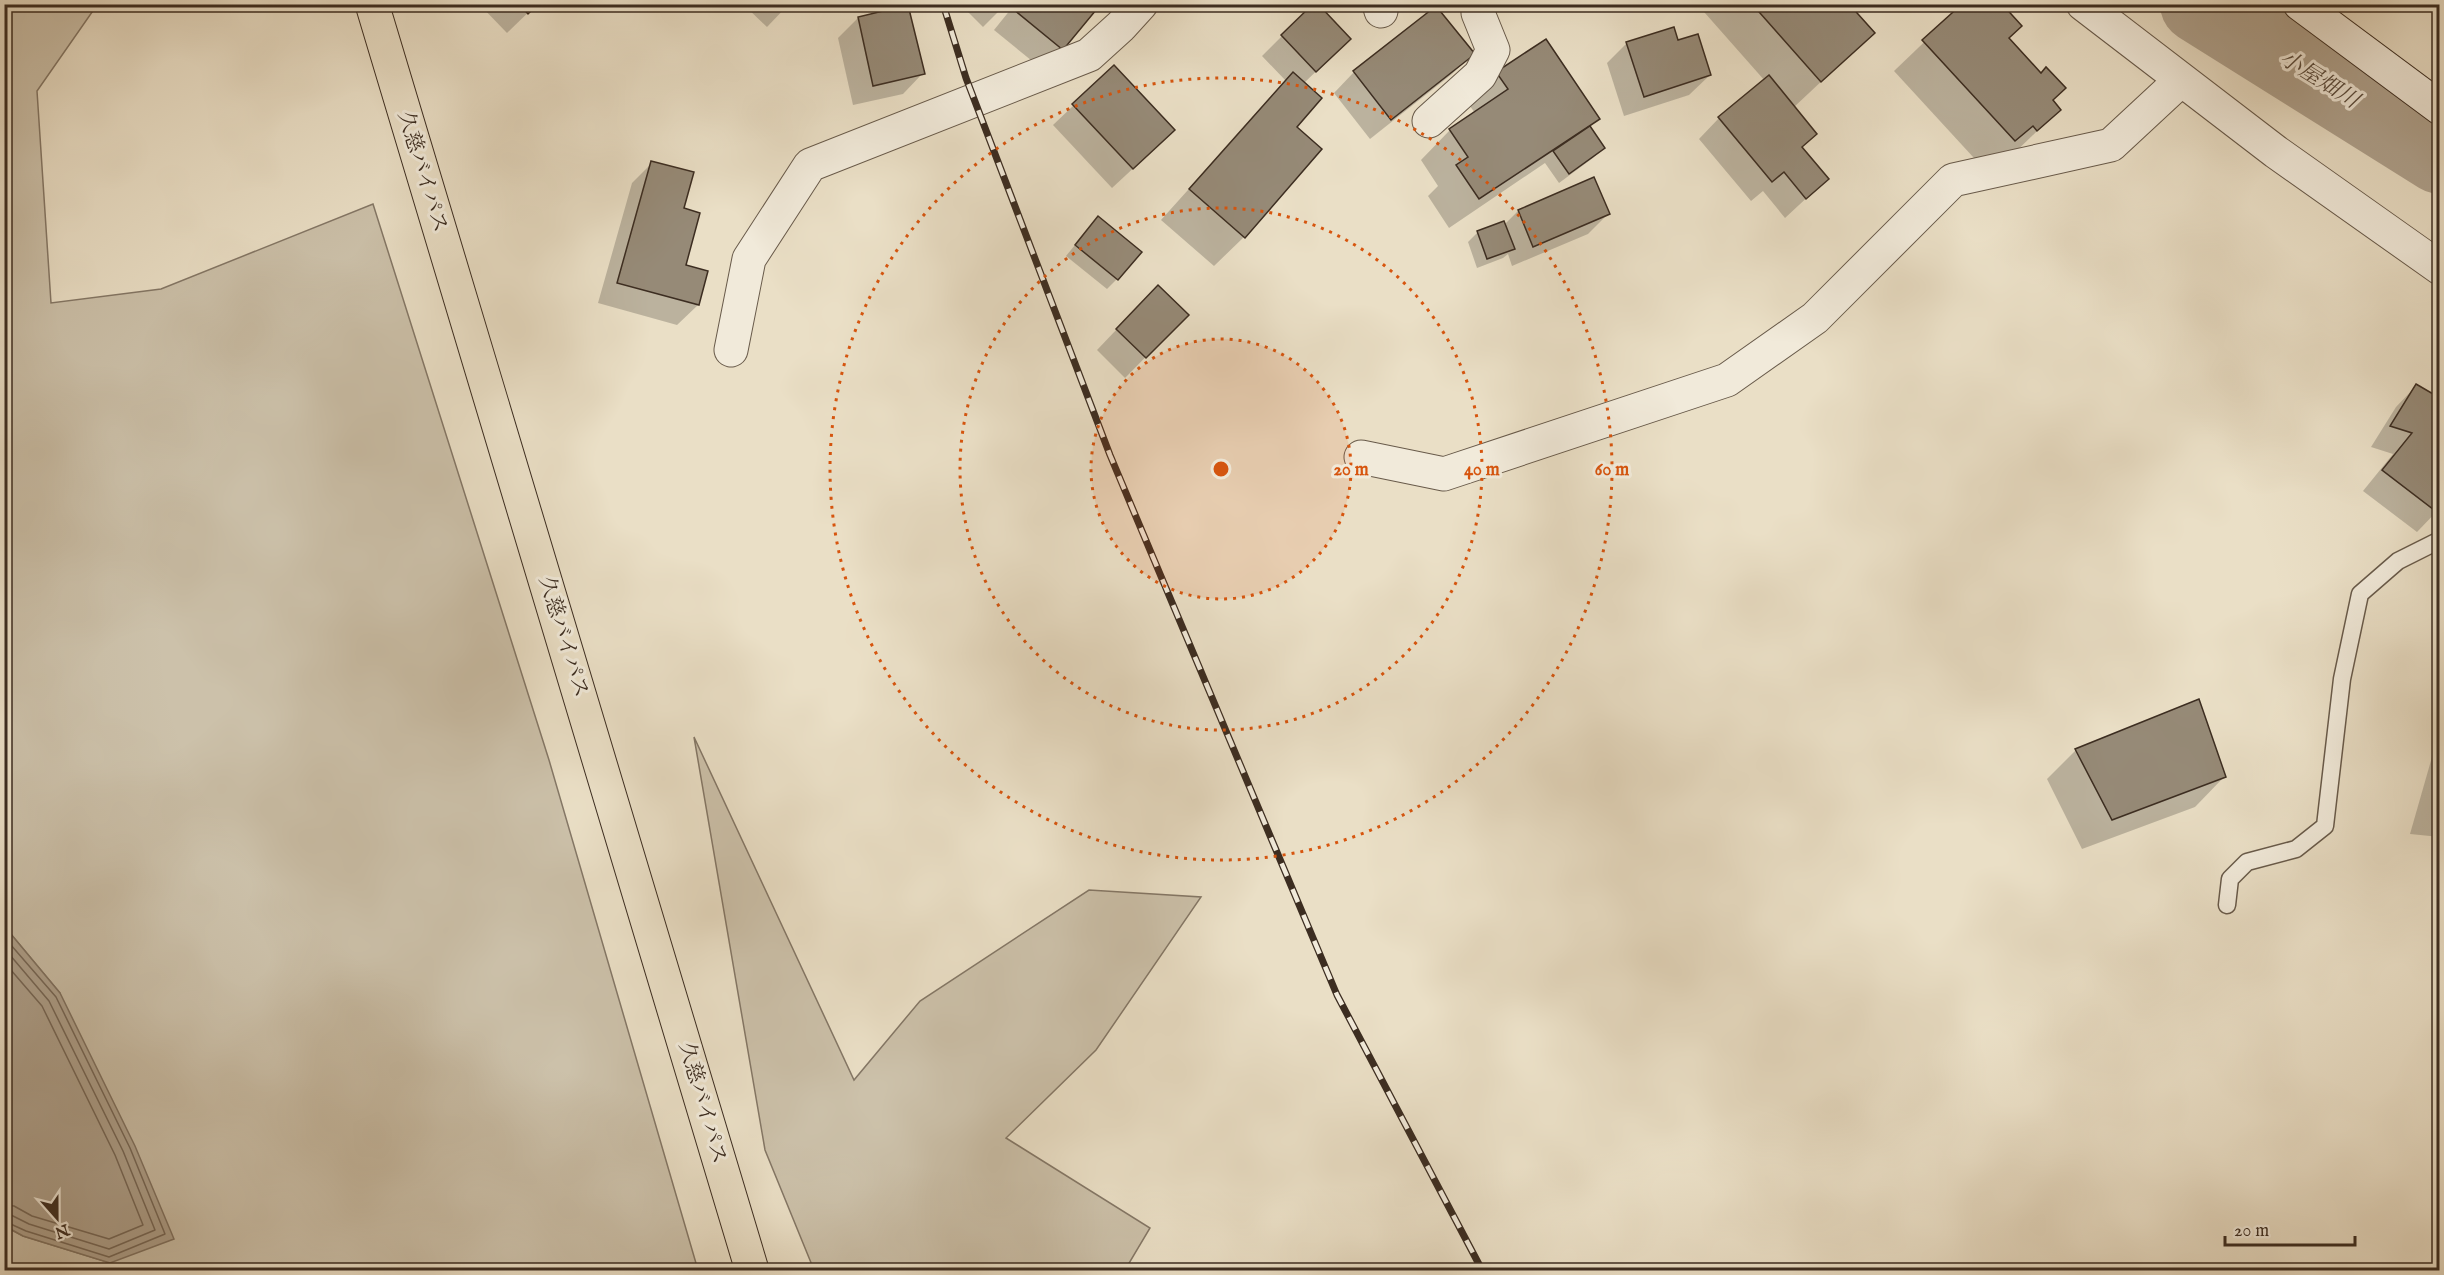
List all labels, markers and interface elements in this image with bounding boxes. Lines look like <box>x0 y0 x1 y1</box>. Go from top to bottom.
water label: 小屋畑川 <box>2274 45 2365 116</box>
street label: 久慈バイパス <box>391 108 453 236</box>
centre of rings <box>1211 459 1231 479</box>
text: 20 m <box>1333 459 1369 482</box>
text: 40 m <box>1464 459 1500 482</box>
text: 60 m <box>1595 459 1629 482</box>
street label: 久慈バイパス <box>532 573 594 701</box>
street label: 久慈バイパス <box>672 1039 732 1167</box>
north arrow <box>27 1188 87 1248</box>
scale bar <box>2225 1209 2356 1247</box>
text: N <box>51 1218 73 1242</box>
text: 20 m <box>2234 1220 2269 1243</box>

